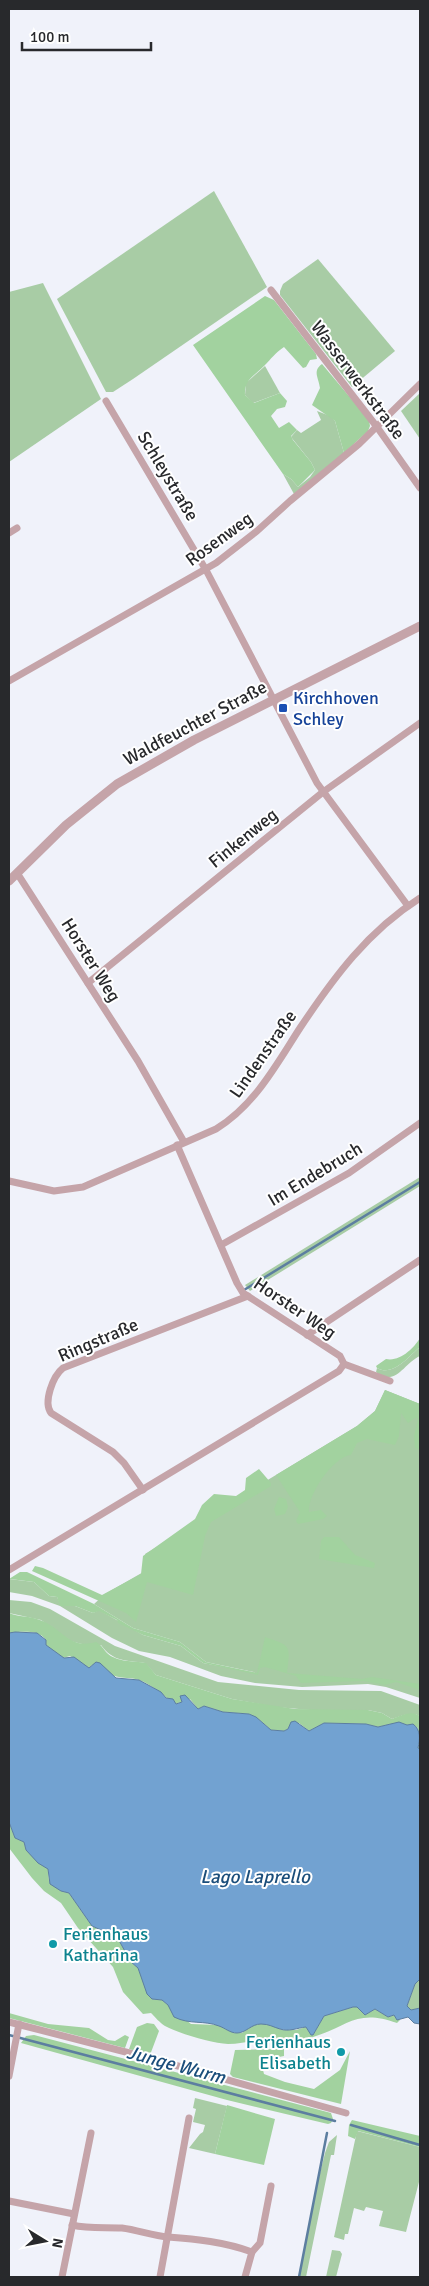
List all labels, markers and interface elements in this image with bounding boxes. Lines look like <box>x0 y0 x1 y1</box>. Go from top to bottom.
scale bar <box>22 20 151 52</box>
text: 100 m <box>30 28 70 46</box>
street label: Wasserwerkstraße <box>306 316 410 444</box>
street label: Schleystraße <box>133 427 203 525</box>
street label: Rosenweg <box>181 507 257 571</box>
street label: Waldfeuchter Straße <box>119 676 271 770</box>
place label: Kirchhoven Schley <box>293 687 379 730</box>
marker: Kirchhoven Schley <box>277 702 289 714</box>
street label: Finkenweg <box>204 803 282 873</box>
street label: Horster Weg <box>57 914 125 1006</box>
street label: Lindenstraße <box>225 1006 301 1102</box>
street label: Im Endebruch <box>264 1137 366 1211</box>
street label: Horster Weg <box>250 1272 340 1344</box>
street label: Ringstraße <box>55 1313 141 1367</box>
water label: Lago Laprello <box>200 1865 311 1889</box>
place label: Ferienhaus Katharina <box>63 1923 148 1966</box>
marker: Ferienhaus Katharina <box>47 1938 59 1950</box>
place label: Ferienhaus Elisabeth <box>246 2031 331 2074</box>
water label: Junge Wurm <box>124 2040 229 2090</box>
marker: Ferienhaus Elisabeth <box>335 2046 347 2058</box>
north arrow <box>20 2216 70 2266</box>
text: N <box>48 2237 67 2249</box>

